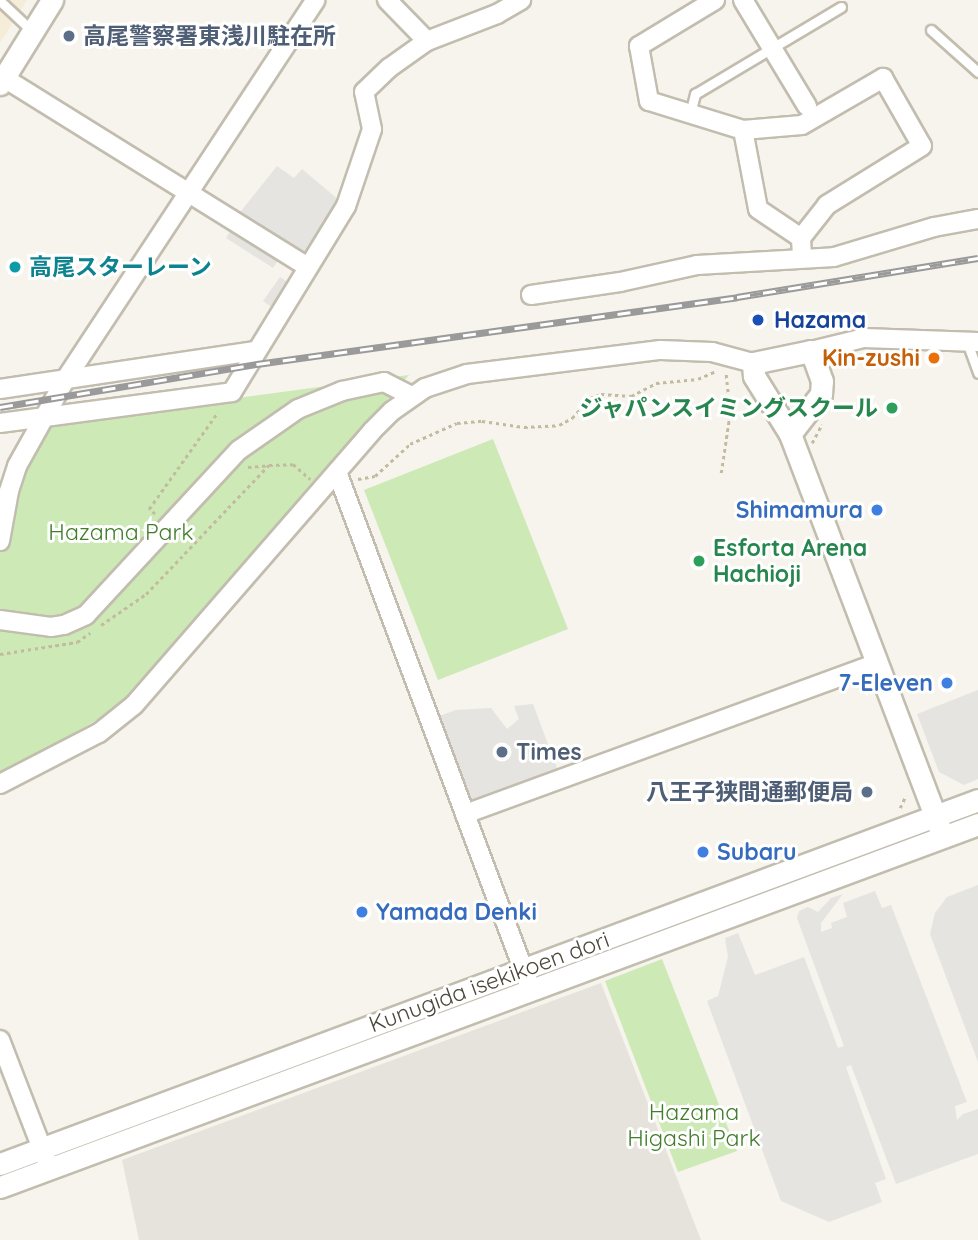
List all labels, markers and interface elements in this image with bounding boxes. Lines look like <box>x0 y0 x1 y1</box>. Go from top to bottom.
place label: 高尾警察署東浅川駐在所 <box>83 22 336 50</box>
marker: 高尾警察署東浅川駐在所 <box>61 28 77 44</box>
place label: 高尾スターレーン <box>29 253 213 281</box>
marker: 高尾スターレーン <box>7 259 23 275</box>
place label: Hazama <box>774 306 866 334</box>
marker: Hazama <box>748 310 768 330</box>
place label: Kin-zushi <box>822 344 920 372</box>
marker: Kin-zushi <box>926 350 942 366</box>
place label: ジャパンスイミングスクール <box>579 394 878 422</box>
marker: ジャパンスイミングスクール <box>884 400 900 416</box>
place label: Shimamura <box>736 496 863 524</box>
marker: Shimamura <box>869 502 885 518</box>
park label: Hazama Park <box>48 518 194 546</box>
place label: Esforta Arena Hachioji <box>713 534 867 588</box>
marker: Esforta Arena Hachioji <box>691 553 707 569</box>
place label: 7-Eleven <box>839 669 933 697</box>
marker: 7-Eleven <box>939 675 955 691</box>
place label: Times <box>516 738 582 766</box>
marker: Times <box>494 744 510 760</box>
place label: 八王子狭間通郵便局 <box>646 778 853 806</box>
marker: 八王子狭間通郵便局 <box>859 784 875 800</box>
place label: Subaru <box>717 838 797 866</box>
marker: Subaru <box>695 844 711 860</box>
place label: Yamada Denki <box>376 898 537 926</box>
marker: Yamada Denki <box>354 904 370 920</box>
street label: Kunugida isekikoen dori <box>365 926 613 1038</box>
park label: Hazama Higashi Park <box>627 1098 761 1152</box>

